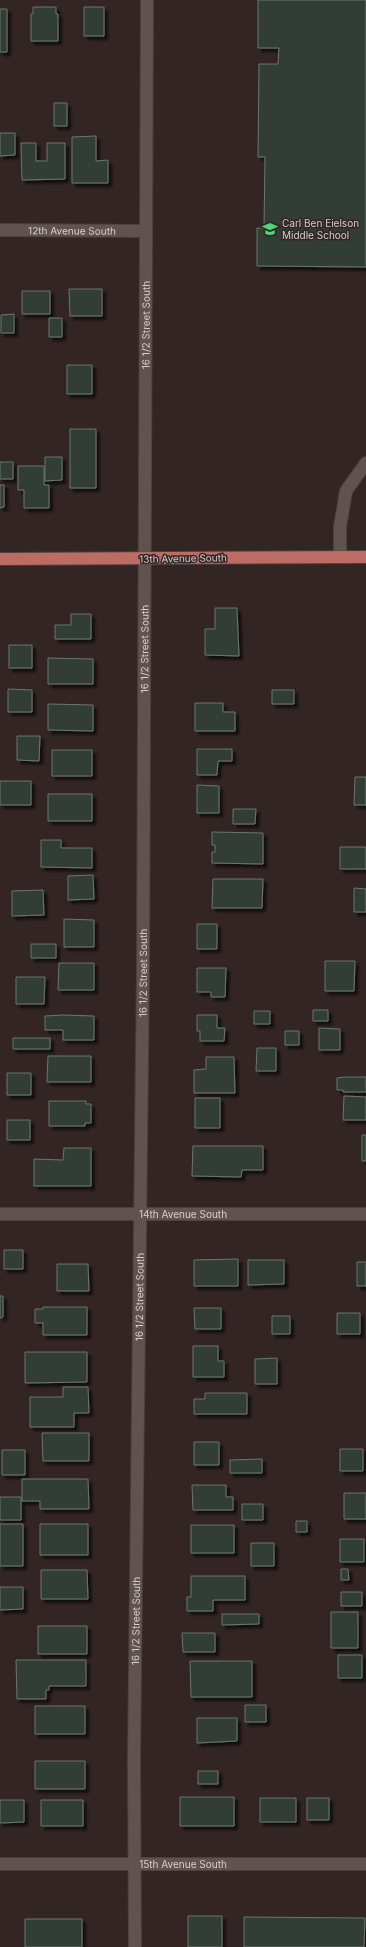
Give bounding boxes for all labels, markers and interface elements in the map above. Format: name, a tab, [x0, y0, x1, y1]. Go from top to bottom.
place label: Carl Ben Eielson Middle School	[282, 217, 359, 241]
school or university icon: Carl Ben Eielson Middle School	[261, 220, 279, 238]
street label: 12th Avenue South	[28, 224, 116, 237]
street label: 16 1/2 Street South	[139, 281, 152, 369]
street label: 13th Avenue South	[139, 551, 227, 565]
street label: 16 1/2 Street South	[138, 605, 151, 693]
street label: 16 1/2 Street South	[136, 929, 149, 1017]
street label: 14th Avenue South	[139, 1208, 227, 1220]
street label: 16 1/2 Street South	[133, 1253, 146, 1341]
street label: 16 1/2 Street South	[129, 1577, 142, 1665]
street label: 15th Avenue South	[139, 1858, 227, 1870]

